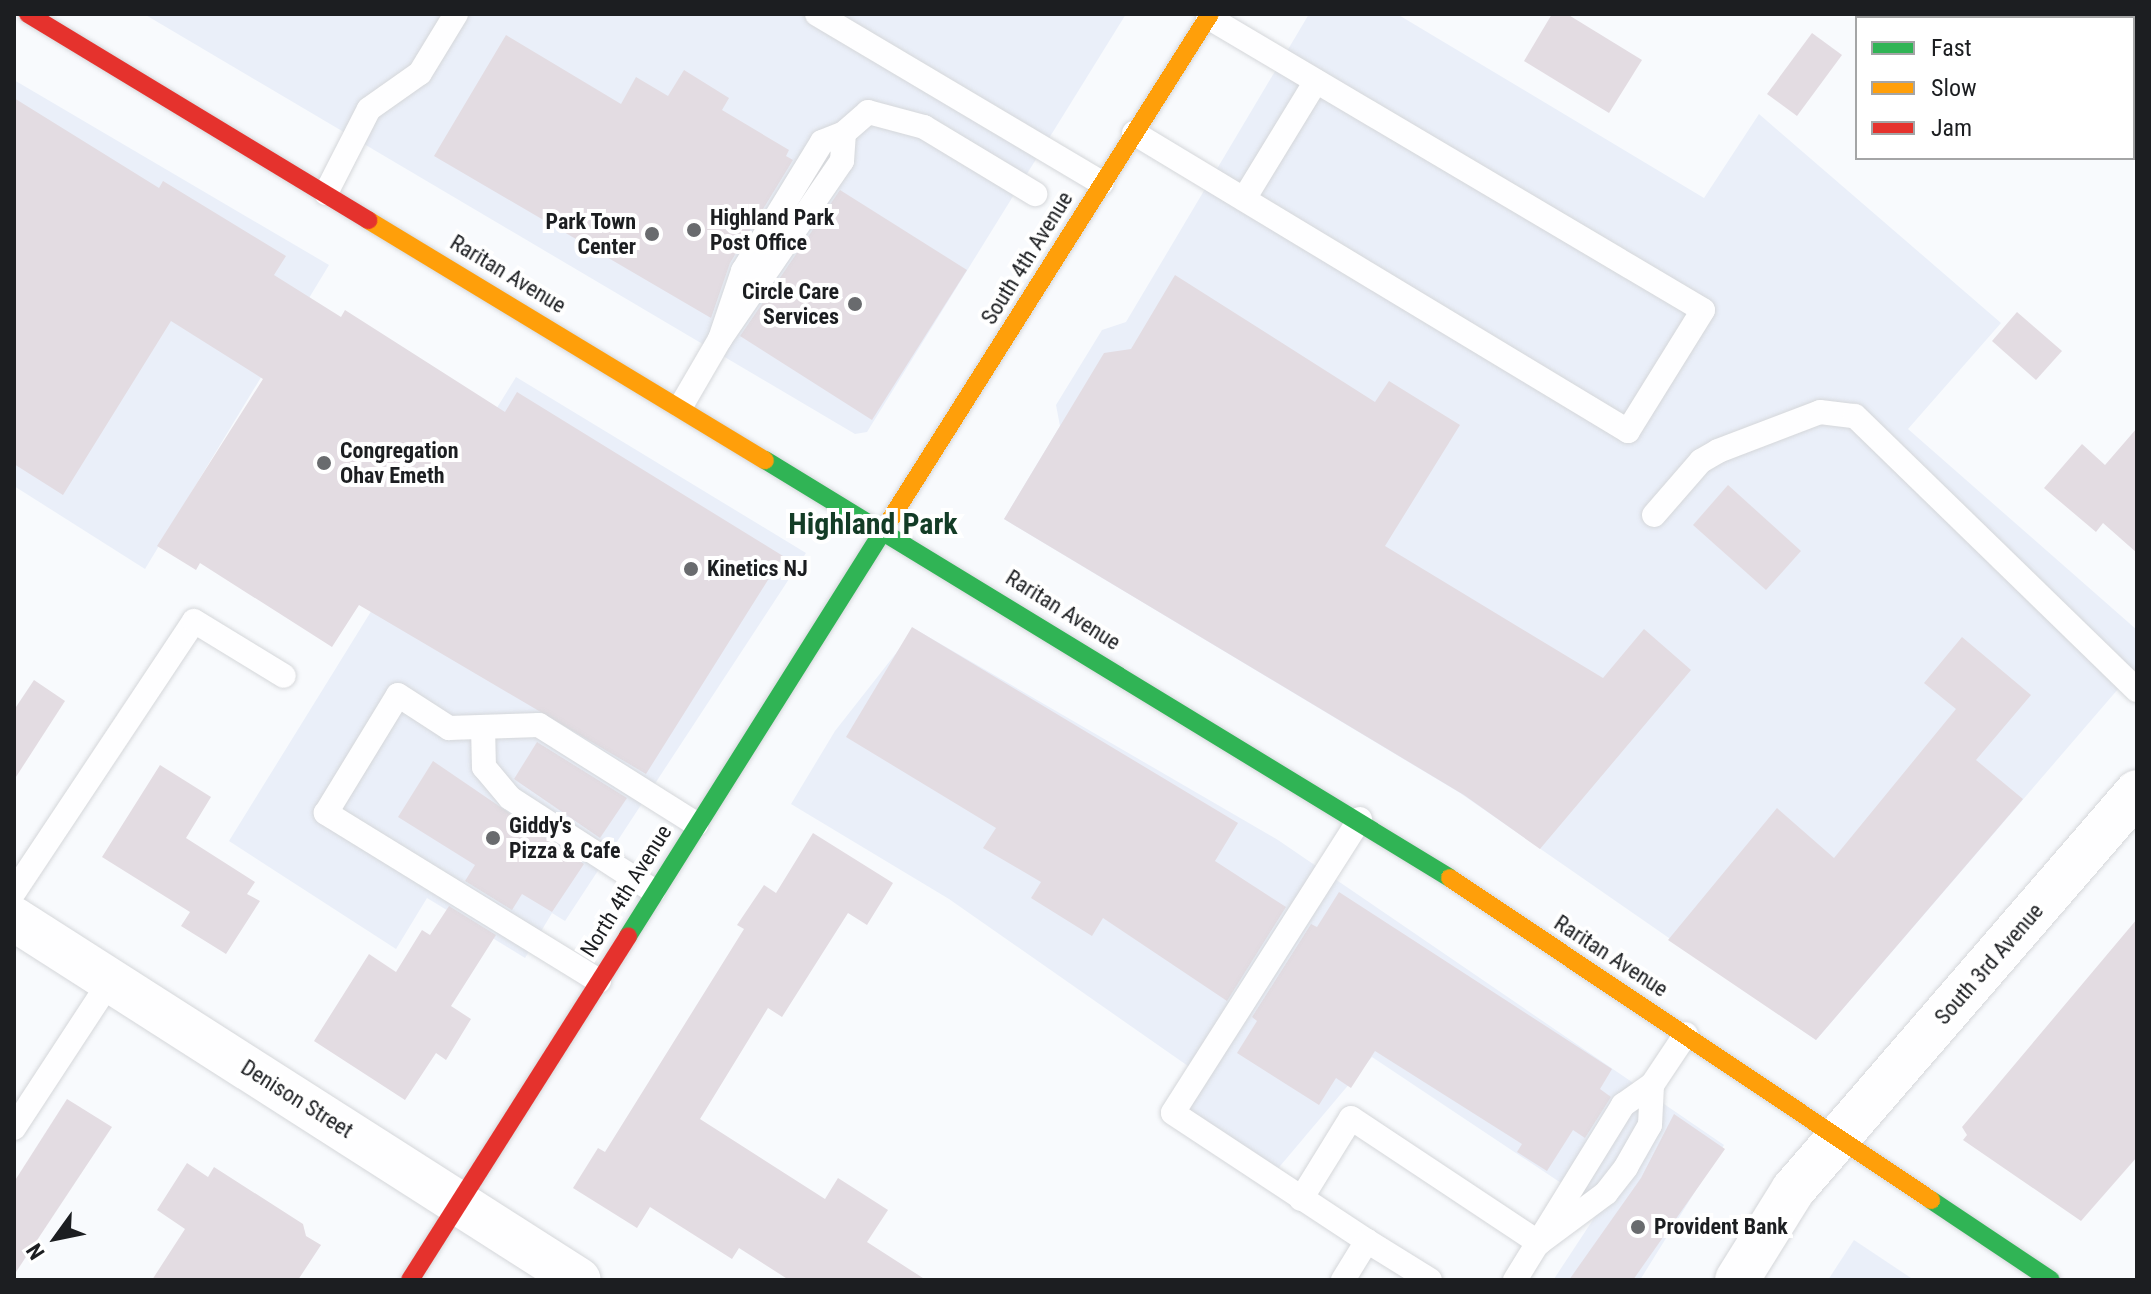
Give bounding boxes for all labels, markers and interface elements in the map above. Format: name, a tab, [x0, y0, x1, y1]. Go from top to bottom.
legend	[1855, 16, 2135, 160]
text: Fast	[1931, 34, 1972, 62]
text: Slow	[1931, 74, 1977, 102]
text: Jam	[1931, 114, 1972, 142]
street label: South 4th Avenue	[976, 187, 1078, 329]
place label: Highland Park Post Office	[710, 204, 834, 256]
place label: Park Town Center	[545, 208, 636, 260]
marker: Highland Park Post Office	[685, 221, 703, 239]
marker: Park Town Center	[643, 225, 661, 243]
street label: Raritan Avenue	[445, 229, 571, 319]
place label: Circle Care Services	[742, 278, 839, 330]
marker: Circle Care Services	[846, 295, 864, 313]
place label: Congregation Ohav Emeth	[340, 437, 458, 488]
marker: Congregation Ohav Emeth	[315, 454, 333, 472]
district label: Highland Park	[788, 506, 958, 542]
place label: Kinetics NJ	[707, 556, 808, 582]
marker: Kinetics NJ	[682, 560, 700, 578]
street label: Raritan Avenue	[1001, 564, 1125, 656]
place label: Giddy's Pizza & Cafe	[509, 812, 621, 864]
street label: North 4th Avenue	[575, 820, 677, 962]
marker: Giddy's Pizza & Cafe	[484, 829, 502, 847]
street label: South 3rd Avenue	[1929, 898, 2049, 1030]
street label: Raritan Avenue	[1549, 910, 1673, 1002]
street label: Denison Street	[236, 1054, 358, 1144]
north arrow	[16, 1198, 96, 1278]
place label: Provident Bank	[1654, 1214, 1788, 1240]
marker: Provident Bank	[1629, 1218, 1647, 1236]
text: N	[21, 1239, 50, 1264]

